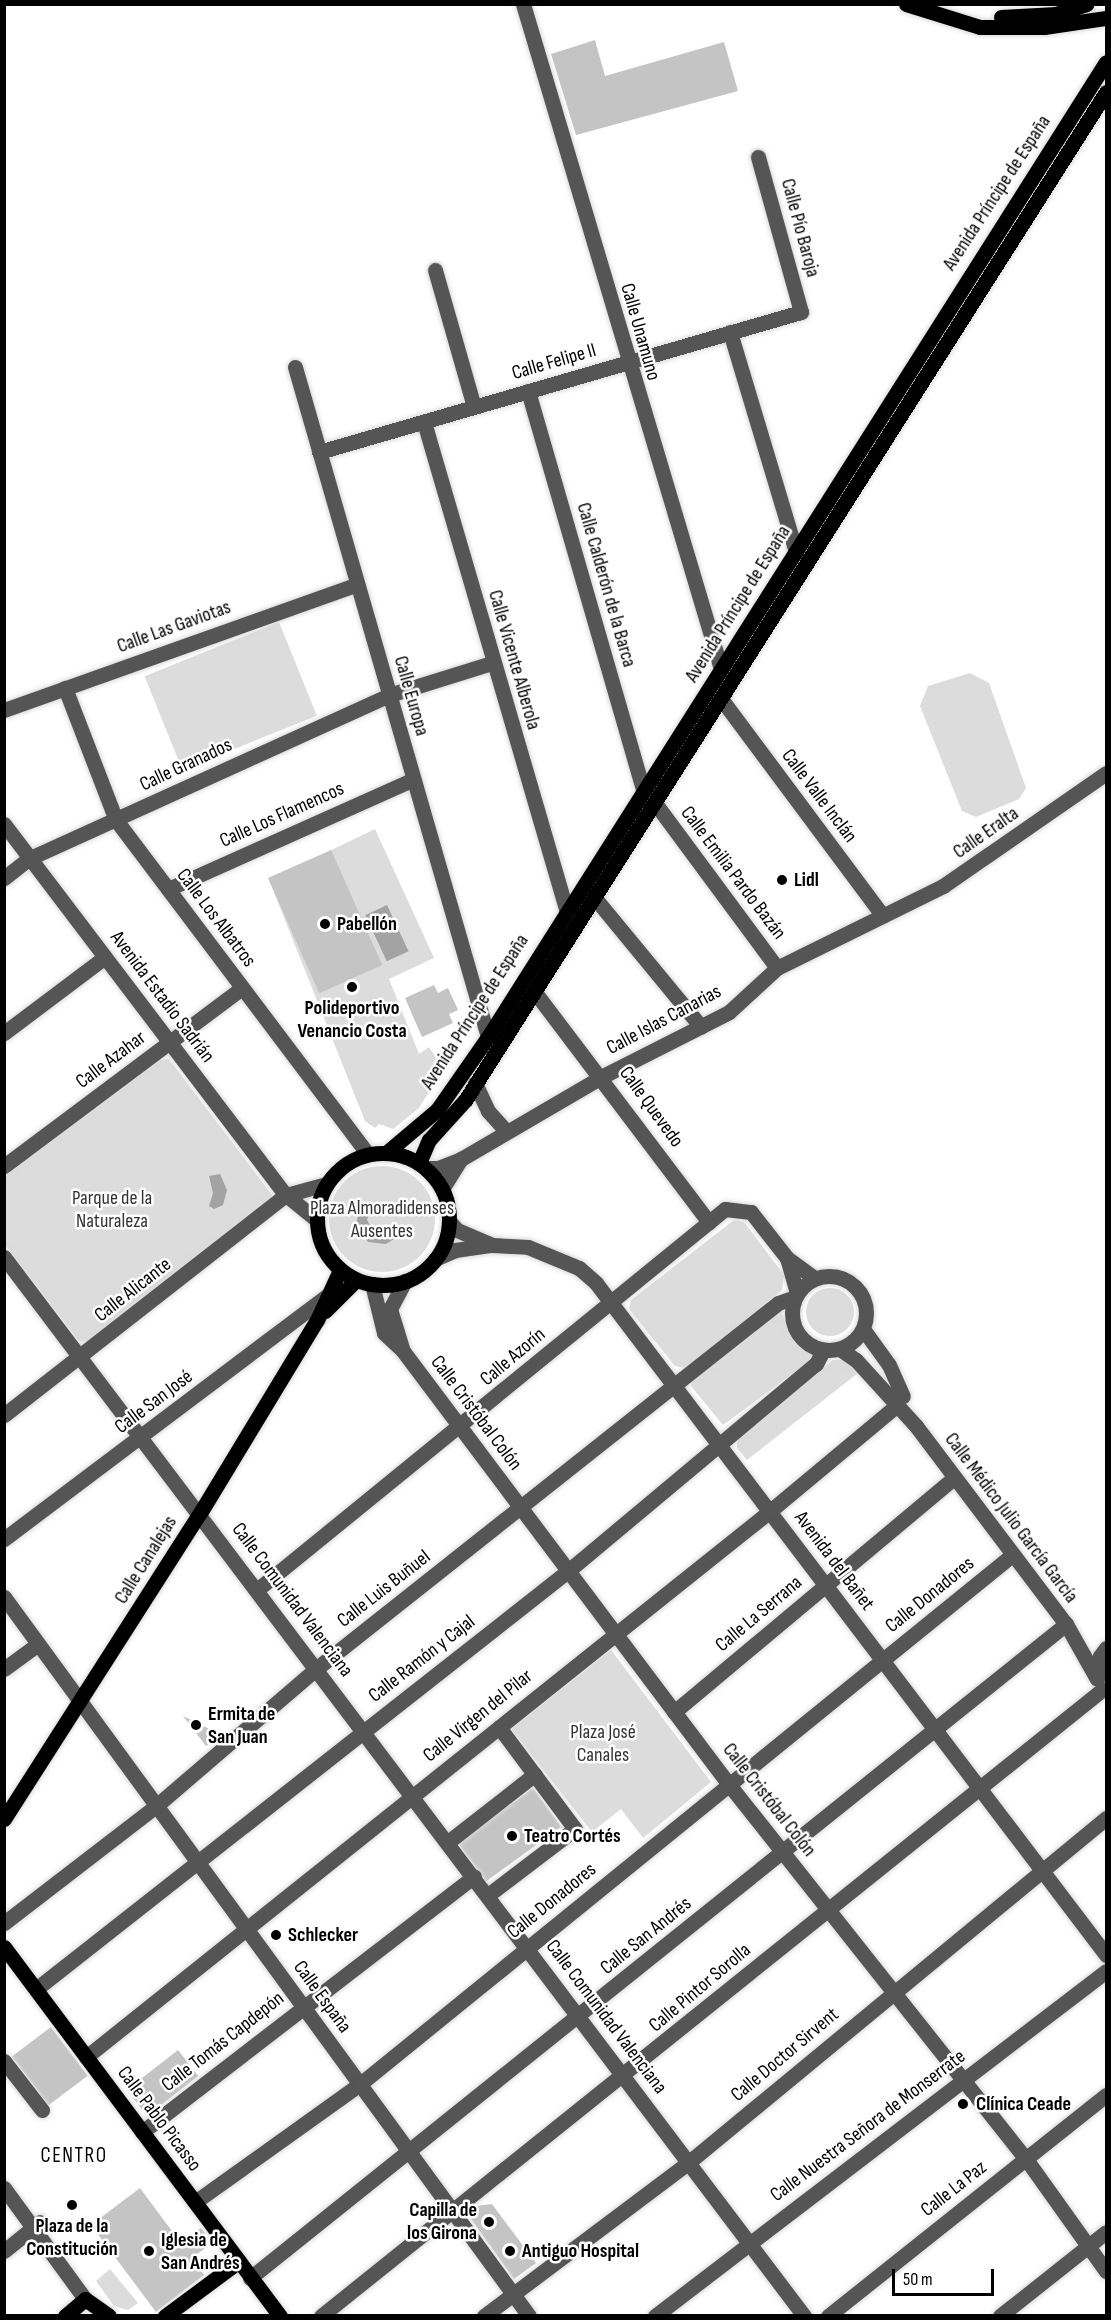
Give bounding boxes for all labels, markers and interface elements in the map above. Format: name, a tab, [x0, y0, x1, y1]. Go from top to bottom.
street label: Avenida Príncipe de España	[938, 111, 1056, 275]
street label: Calle Pío Baroja	[775, 176, 825, 280]
street label: Calle Unamuno	[615, 281, 665, 383]
street label: Calle Felipe II	[509, 339, 599, 385]
street label: Calle Calderón de la Barca	[571, 500, 641, 670]
street label: Avenida Príncipe de España	[680, 521, 796, 687]
street label: Calle Vicente Alberola	[483, 587, 545, 733]
street label: Calle Las Gaviotas	[114, 595, 234, 659]
street label: Calle Europa	[388, 653, 434, 739]
street label: Calle Granados	[136, 733, 236, 797]
street label: Calle Valle Inclán	[776, 744, 862, 848]
street label: Calle Los Flamencos	[216, 777, 348, 853]
street label: Calle Emilia Pardo Bazán	[675, 802, 791, 944]
street label: Calle Eralta	[949, 802, 1023, 864]
street label: Calle Los Albatros	[171, 864, 261, 972]
place label: Lidl	[794, 868, 819, 892]
marker: Lidl	[775, 873, 789, 887]
place label: Pabellón	[337, 912, 397, 936]
marker: Pabellón	[318, 917, 332, 931]
street label: Avenida Estadio Sadrián	[105, 927, 219, 1067]
street label: Avenida Príncipe de España	[416, 930, 534, 1094]
marker: Polideportivo Venancio Costa	[345, 980, 359, 994]
street label: Calle Islas Canarias	[603, 980, 725, 1060]
place label: Polideportivo Venancio Costa	[297, 996, 407, 1043]
street label: Calle Azahar	[71, 1026, 151, 1094]
street label: Calle Quevedo	[614, 1062, 688, 1152]
park label: Parque de la Naturaleza	[72, 1186, 152, 1233]
park label: Plaza Almoradidenses Ausentes	[310, 1196, 454, 1243]
street label: Calle Alicante	[90, 1253, 176, 1327]
street label: Calle Azorín	[476, 1323, 550, 1391]
street label: Calle Cristóbal Colón	[425, 1351, 527, 1475]
street label: Calle San José	[110, 1365, 198, 1439]
street label: Calle Médico Julio García García	[939, 1428, 1083, 1608]
street label: Avenida del Bañet	[789, 1507, 879, 1615]
street label: Calle Canalejas	[110, 1512, 182, 1608]
street label: Calle Comunidad Valenciana	[226, 1518, 358, 1682]
street label: Calle Luis Buñuel	[333, 1545, 435, 1633]
street label: Calle Donadores	[881, 1552, 979, 1638]
street label: Calle La Serrana	[711, 1571, 807, 1657]
street label: Calle Ramón y Cajal	[364, 1610, 480, 1708]
street label: Calle Virgen del Pilar	[418, 1665, 538, 1767]
place label: Ermita de San Juan	[208, 1702, 275, 1749]
marker: Ermita de San Juan	[189, 1718, 203, 1732]
park label: Plaza José Canales	[570, 1720, 636, 1767]
street label: Calle Cristóbal Colón	[717, 1738, 821, 1862]
place label: Teatro Cortés	[524, 1824, 621, 1848]
marker: Teatro Cortés	[505, 1829, 519, 1843]
street label: Calle Donadores	[503, 1858, 601, 1944]
street label: Calle San Andrés	[596, 1892, 696, 1980]
place label: Schlecker	[288, 1923, 358, 1947]
marker: Schlecker	[269, 1928, 283, 1942]
street label: Calle Comunidad Valenciana	[540, 1935, 672, 2099]
street label: Calle Pintor Sorolla	[644, 1938, 756, 2038]
street label: Calle España	[288, 1956, 356, 2038]
street label: Calle Tomás Capdepón	[157, 1987, 289, 2097]
street label: Calle Doctor Sirvent	[726, 2003, 844, 2107]
street label: Calle Nuestra Señora de Monserrate	[766, 2045, 970, 2207]
street label: Calle Pablo Picasso	[112, 2062, 206, 2176]
place label: Clínica Ceade	[976, 2092, 1071, 2116]
marker: Clínica Ceade	[954, 2095, 972, 2113]
district label: CENTRO	[41, 2143, 107, 2169]
street label: Calle La Paz	[916, 2156, 992, 2222]
marker: Plaza de la Constitución	[65, 2198, 79, 2212]
place label: Capilla de los Girona	[407, 2198, 477, 2245]
place label: Plaza de la Constitución	[26, 2214, 118, 2261]
marker: Capilla de los Girona	[482, 2215, 496, 2229]
place label: Iglesia de San Andrés	[161, 2228, 240, 2275]
place label: Antiguo Hospital	[522, 2239, 639, 2263]
marker: Iglesia de San Andrés	[142, 2244, 156, 2258]
marker: Antiguo Hospital	[503, 2244, 517, 2258]
scale bar	[895, 2257, 997, 2295]
text: 50 m	[903, 2269, 933, 2290]

